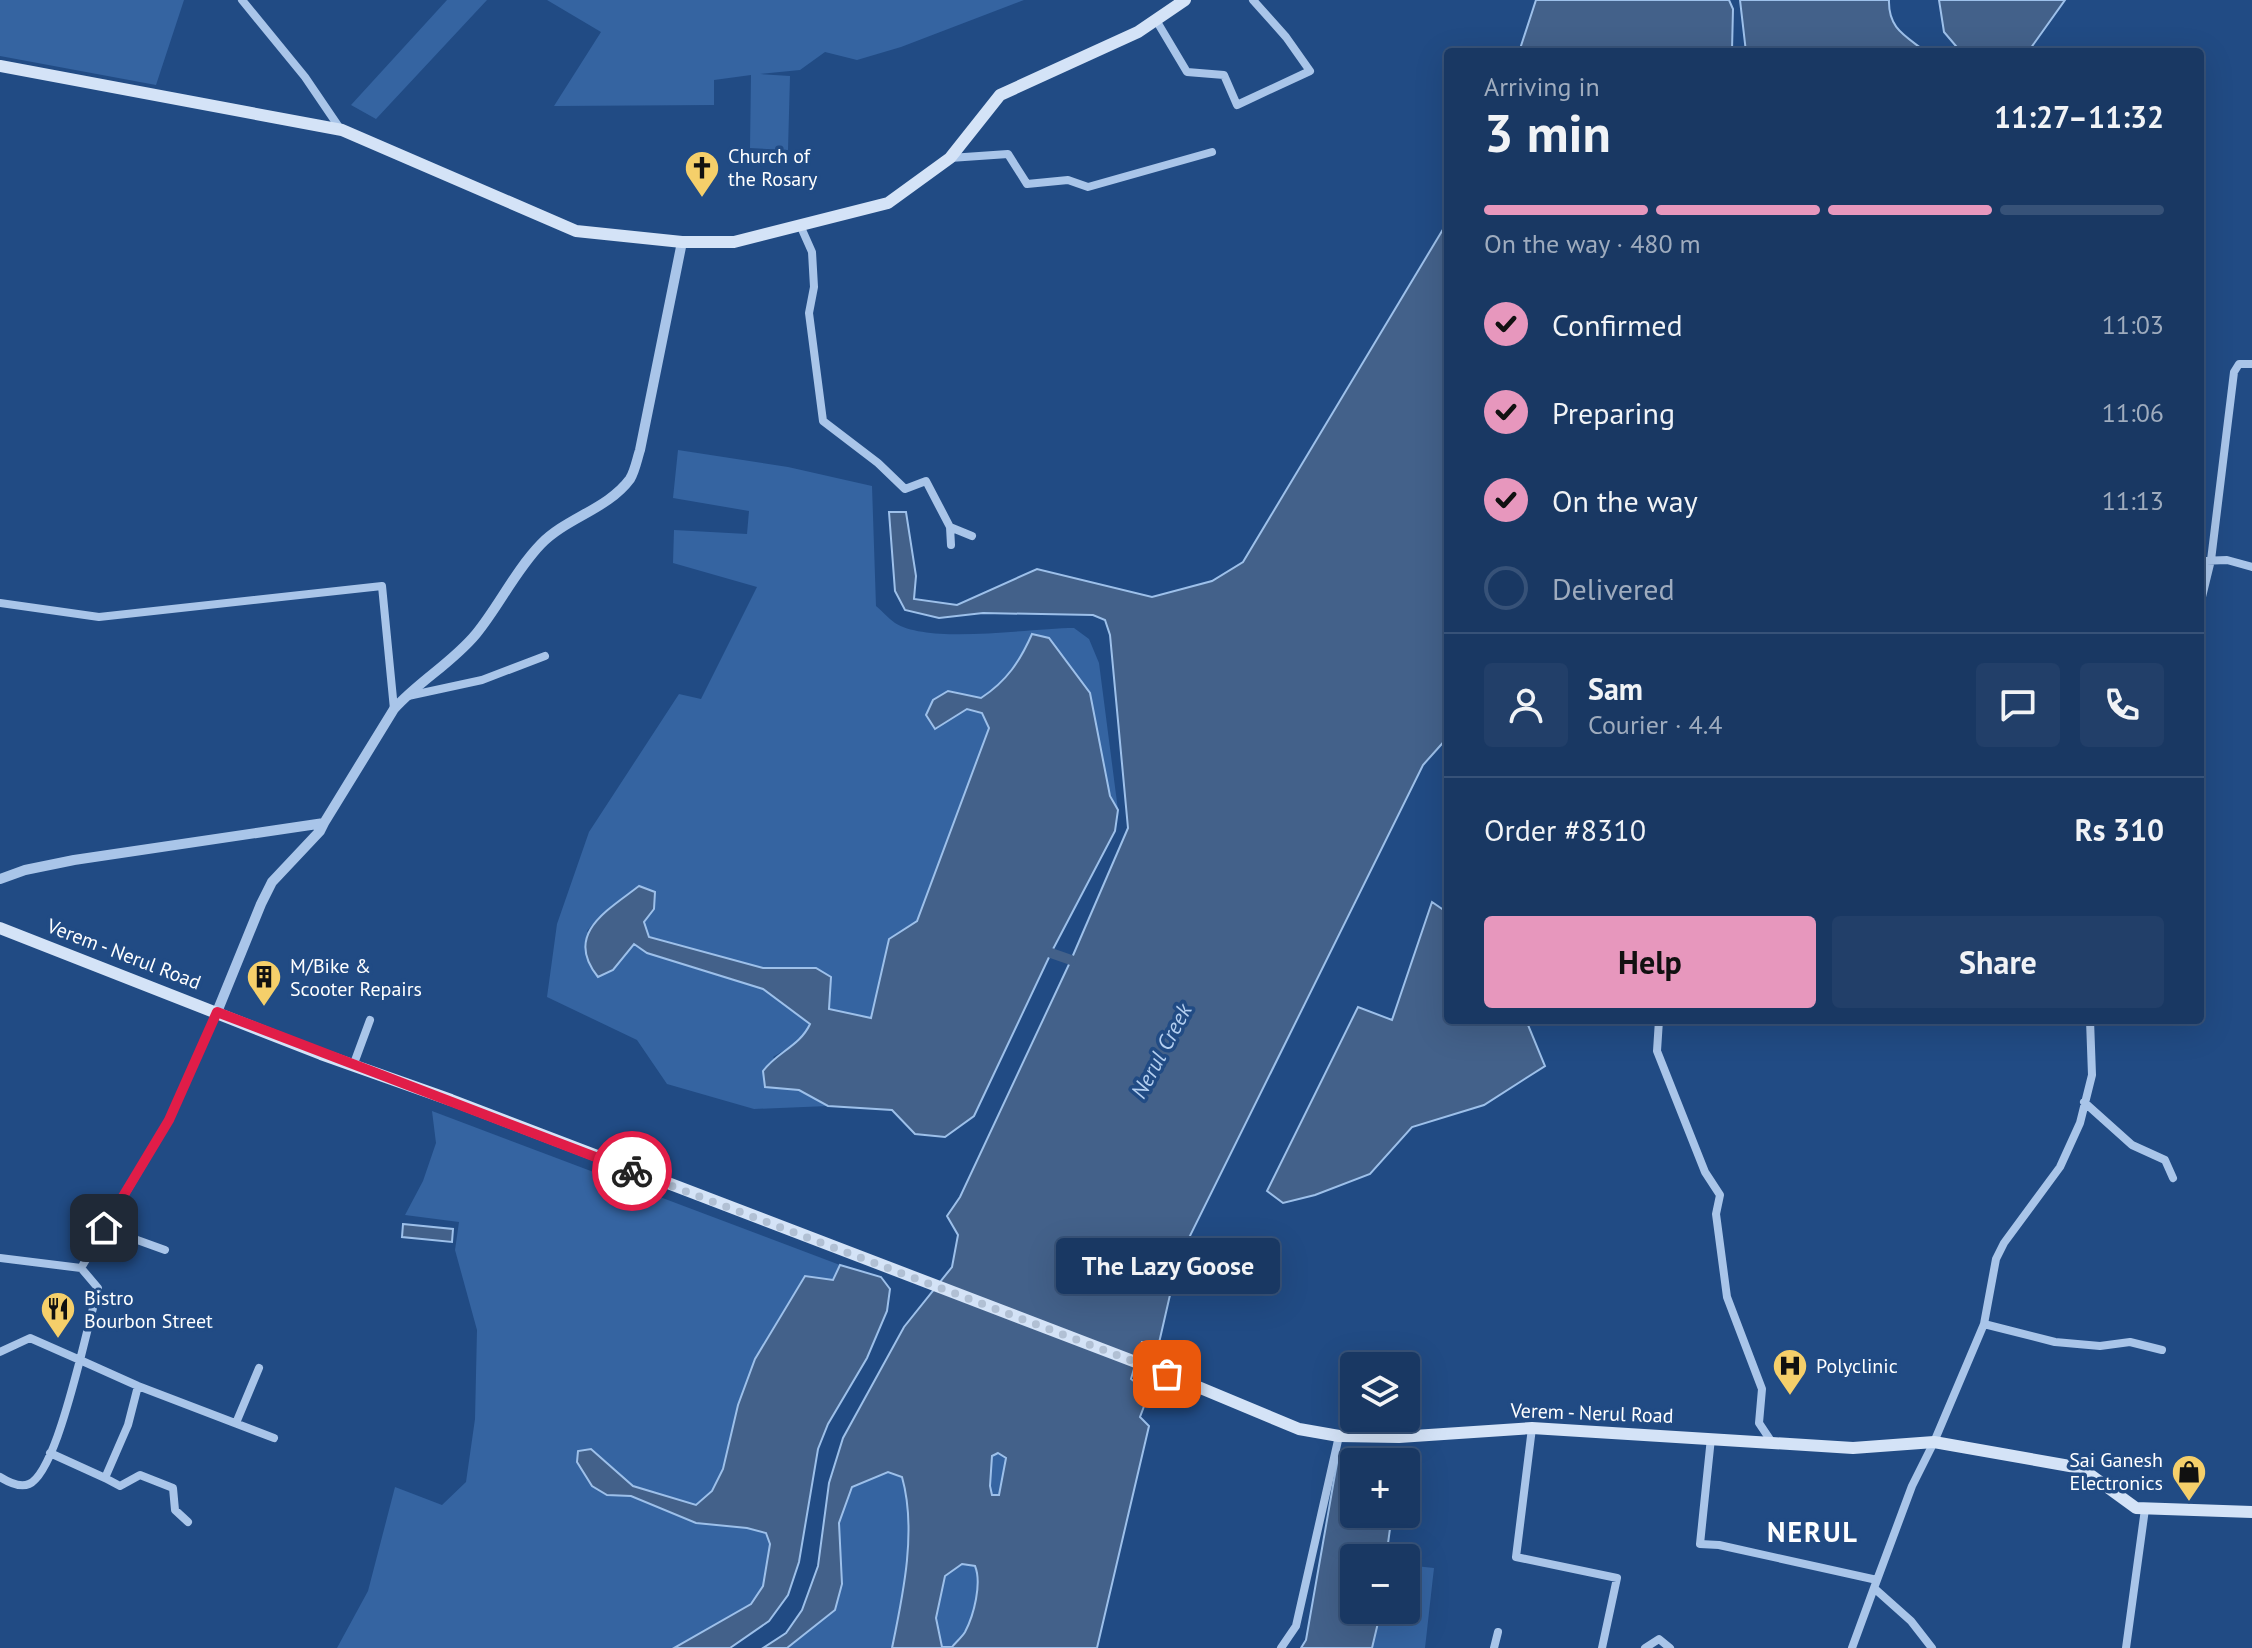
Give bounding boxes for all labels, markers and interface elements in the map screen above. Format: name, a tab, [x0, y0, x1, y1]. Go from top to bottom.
text: Arriving in	[1484, 70, 1600, 103]
text: 11:27–11:32	[1994, 97, 2164, 136]
text: 3 min	[1484, 99, 1611, 166]
place label: Church of the Rosary	[728, 143, 818, 192]
church icon: Church of the Rosary	[683, 149, 721, 199]
text: On the way · 480 m	[1484, 227, 1701, 260]
icon: check	[1484, 302, 1528, 346]
text: Confirmed	[1552, 305, 1683, 344]
text: 11:03	[2102, 308, 2164, 341]
icon: check	[1484, 390, 1528, 434]
text: Preparing	[1552, 393, 1675, 432]
text: 11:06	[2102, 396, 2164, 429]
icon: check	[1484, 478, 1528, 522]
text: On the way	[1552, 481, 1698, 520]
text: 11:13	[2102, 484, 2164, 517]
text: Delivered	[1552, 569, 1675, 608]
button: person	[1484, 663, 1568, 747]
button: chat	[1976, 663, 2060, 747]
button: phone	[2080, 663, 2164, 747]
text: Sam	[1588, 669, 1643, 708]
text: Courier · 4.4	[1588, 708, 1722, 741]
text: Order #8310	[1484, 810, 1646, 849]
text: Rs 310	[2075, 810, 2164, 849]
street label: Verem - Nerul Road	[42, 912, 205, 995]
button: Help	[1484, 916, 1816, 1008]
button: Share	[1832, 916, 2164, 1008]
place label: M/Bike & Scooter Repairs	[290, 953, 422, 1002]
building icon: M/Bike & Scooter Repairs	[245, 958, 283, 1008]
water label: Nerul Creek	[1124, 998, 1198, 1103]
courier	[592, 1131, 672, 1211]
icon: bike	[610, 1149, 654, 1193]
pin	[70, 1194, 138, 1262]
icon: home	[82, 1206, 126, 1250]
callout: The Lazy Goose	[1055, 1238, 1279, 1294]
text: The Lazy Goose	[1082, 1249, 1254, 1282]
place label: Bistro Bourbon Street	[84, 1285, 213, 1334]
restaurant icon: Bistro Bourbon Street	[39, 1290, 77, 1340]
pin	[1133, 1340, 1201, 1408]
hospital icon: Polyclinic	[1771, 1347, 1809, 1397]
icon: bag	[1145, 1352, 1189, 1396]
map controls	[1340, 1352, 1420, 1624]
button: layers	[1340, 1352, 1420, 1432]
place label: Polyclinic	[1816, 1353, 1898, 1379]
street label: Verem - Nerul Road	[1509, 1397, 1674, 1429]
place label: Sai Ganesh Electronics	[2069, 1447, 2163, 1496]
button: +	[1340, 1448, 1420, 1528]
shop icon: Sai Ganesh Electronics	[2170, 1453, 2208, 1503]
district label: NERUL	[1767, 1513, 1859, 1550]
button: −	[1340, 1544, 1420, 1624]

